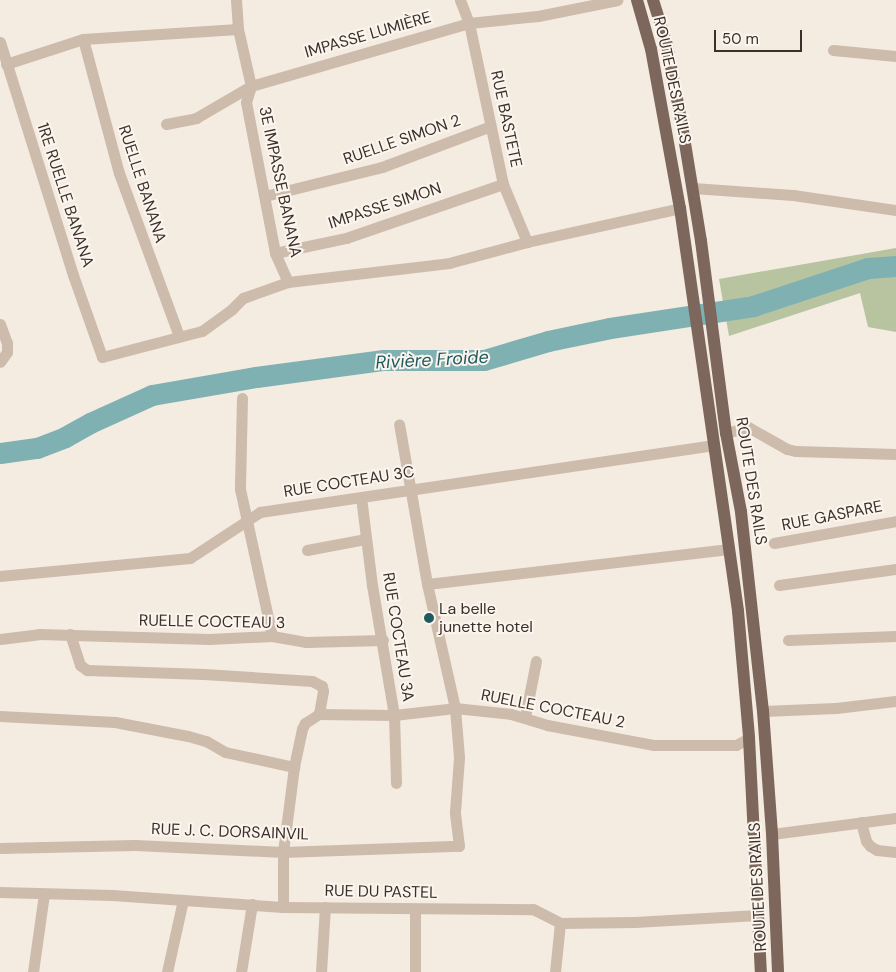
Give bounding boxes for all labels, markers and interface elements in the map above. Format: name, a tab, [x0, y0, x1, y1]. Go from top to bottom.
street label: IMPASSE LUMIÈRE	[303, 8, 433, 62]
street label: ROUTE DES RAILS	[649, 15, 695, 145]
scale bar	[716, 20, 804, 52]
text: 50 m	[722, 29, 759, 49]
street label: RUE BASTETE	[486, 69, 526, 169]
street label: 3E IMPASSE BANANA	[255, 105, 305, 259]
street label: RUELLE SIMON 2	[341, 111, 463, 169]
street label: 1RE RUELLE BANANA	[33, 121, 97, 269]
street label: RUELLE BANANA	[114, 123, 170, 245]
street label: IMPASSE SIMON	[326, 179, 444, 233]
water label: Rivière Froide	[375, 346, 489, 374]
street label: ROUTE DES RAILS	[731, 416, 771, 546]
street label: RUE COCTEAU 3C	[282, 462, 416, 502]
street label: RUE GASPARE	[780, 497, 884, 535]
street label: RUE COCTEAU 3A	[378, 571, 418, 703]
place label: La belle junette hotel	[439, 599, 533, 637]
street label: RUELLE COCTEAU 3	[139, 611, 285, 633]
marker: La belle junette hotel	[423, 612, 435, 624]
street label: RUELLE COCTEAU 2	[479, 686, 627, 732]
street label: RUE J. C. DORSAINVIL	[151, 820, 309, 844]
street label: ROUTE DES RAILS	[745, 822, 771, 952]
street label: RUE DU PASTEL	[324, 881, 438, 903]

